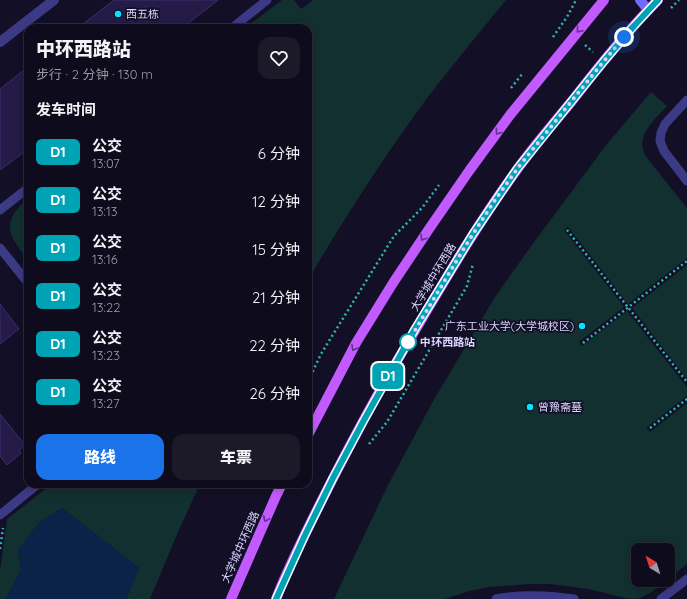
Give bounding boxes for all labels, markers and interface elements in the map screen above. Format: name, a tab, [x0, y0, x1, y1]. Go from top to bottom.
place label: 西五栋	[126, 7, 159, 21]
marker: 西五栋	[113, 9, 123, 19]
one-way arrow	[576, 25, 583, 32]
your location	[614, 27, 634, 47]
text: 中环西路站	[36, 37, 131, 61]
button: heart	[258, 37, 300, 79]
text: 步行 · 2 分钟 · 130 m	[36, 66, 153, 82]
text: 发车时间	[36, 100, 96, 119]
one-way arrow	[496, 127, 503, 134]
text: 公交	[92, 136, 122, 155]
text: D1	[50, 143, 66, 161]
text: 6 分钟	[258, 144, 300, 163]
text: 13:07	[92, 155, 120, 171]
text: 公交	[92, 184, 122, 203]
text: D1	[50, 191, 66, 209]
text: 12 分钟	[252, 192, 300, 211]
text: 13:13	[92, 203, 118, 219]
text: 公交	[92, 232, 122, 251]
one-way arrow	[420, 234, 428, 241]
text: D1	[50, 239, 66, 257]
text: 15 分钟	[252, 240, 300, 259]
street label: 大学城中环西路	[407, 240, 459, 314]
text: 13:16	[92, 251, 118, 267]
text: 公交	[92, 280, 122, 299]
text: D1	[50, 287, 66, 305]
text: 21 分钟	[252, 288, 300, 307]
text: 13:22	[92, 299, 120, 315]
place label: 广东工业大学(大学城校区)	[445, 319, 574, 333]
marker: 广东工业大学(大学城校区)	[577, 321, 587, 331]
text: 公交	[92, 328, 122, 347]
marker: 中环西路站	[399, 333, 417, 351]
text: D1	[50, 335, 66, 353]
place label: 中环西路站	[420, 335, 475, 349]
text: 22 分钟	[249, 336, 300, 355]
one-way arrow	[351, 344, 359, 351]
text: 13:23	[92, 347, 120, 363]
line badge: D1	[370, 363, 406, 389]
text: D1	[380, 367, 396, 385]
text: 公交	[92, 376, 122, 395]
text: D1	[50, 383, 66, 401]
text: 26 分钟	[250, 384, 300, 403]
text: 13:27	[92, 395, 120, 411]
place label: 曾豫斋墓	[538, 400, 582, 414]
marker: 曾豫斋墓	[525, 402, 535, 412]
button: 路线	[36, 434, 164, 480]
button: 车票	[172, 434, 300, 480]
street label: 大学城中环西路	[218, 509, 262, 585]
one-way arrow	[263, 515, 271, 523]
north arrow	[631, 543, 675, 587]
map controls	[631, 543, 675, 587]

